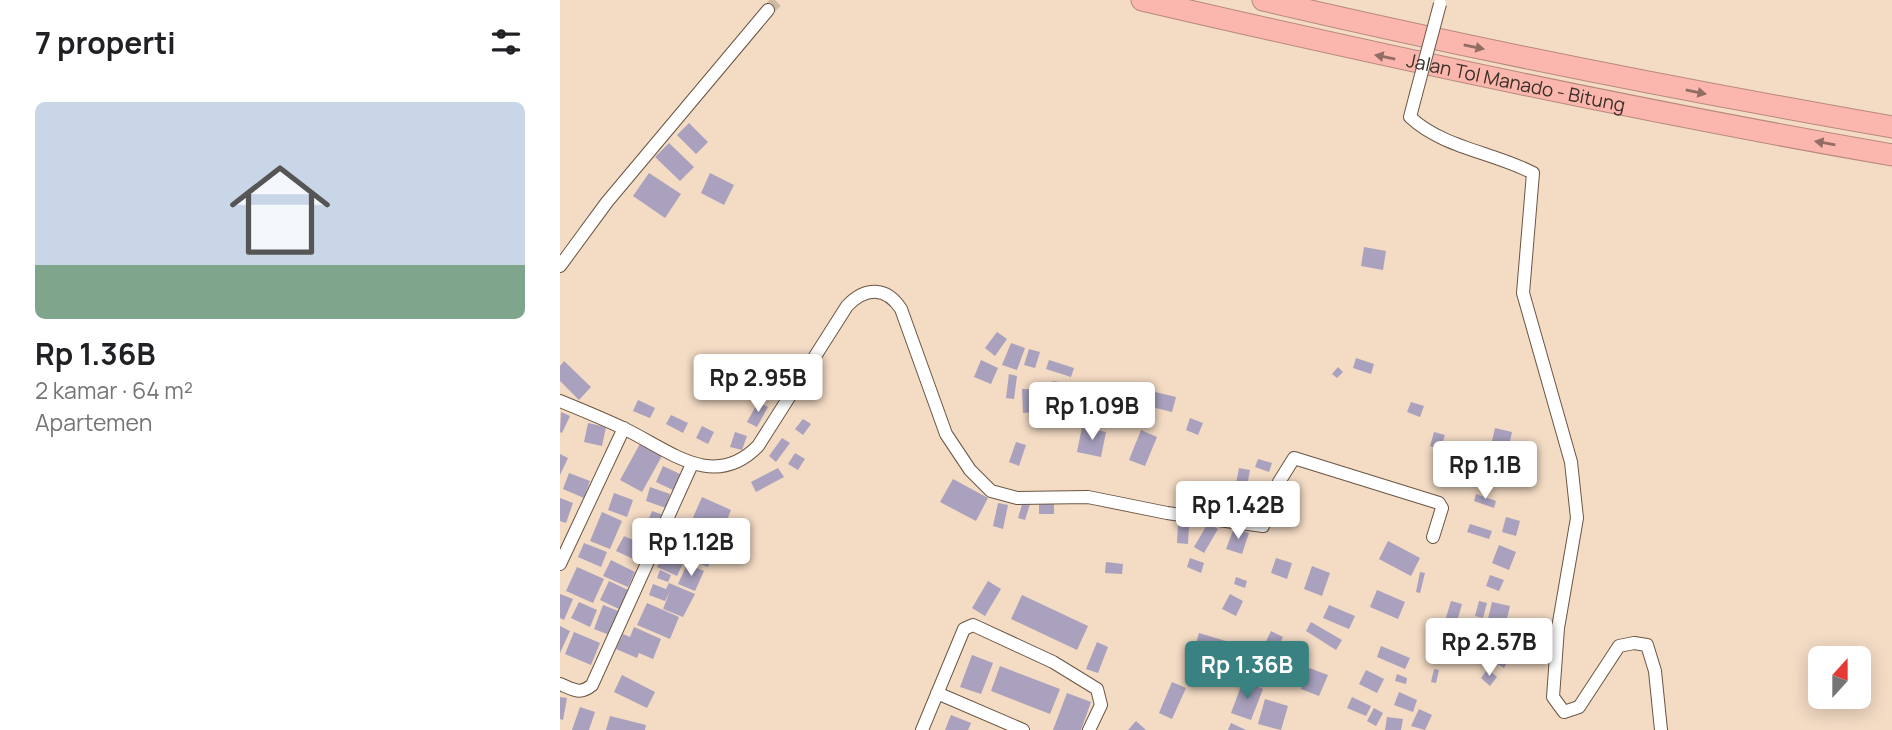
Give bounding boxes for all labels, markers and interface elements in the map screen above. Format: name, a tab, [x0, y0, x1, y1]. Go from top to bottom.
text: 7 properti	[35, 22, 176, 63]
icon: filters	[487, 23, 525, 61]
one-way arrow	[1463, 41, 1485, 52]
street label: Jalan Tol Manado - Bitung	[1404, 47, 1628, 118]
one-way arrow	[1374, 51, 1396, 62]
one-way arrow	[1685, 87, 1707, 98]
one-way arrow	[1814, 137, 1836, 148]
icon: home	[217, 147, 343, 273]
text: Rp 1.36B	[35, 333, 155, 374]
pin: Rp 2.95B	[686, 354, 830, 414]
text: Rp 2.95B	[710, 361, 806, 393]
text: 2 kamar · 64 m²	[35, 374, 193, 406]
pin: Rp 1.09B	[1020, 382, 1164, 442]
text: Rp 1.09B	[1045, 389, 1139, 421]
text: Apartemen	[35, 406, 152, 438]
pin: Rp 1.1B	[1420, 442, 1550, 501]
text: Rp 1.1B	[1449, 448, 1521, 480]
pin: Rp 1.42B	[1166, 482, 1310, 541]
text: Rp 1.42B	[1192, 488, 1284, 520]
pin: Rp 1.12B	[619, 518, 763, 578]
text: Rp 1.12B	[648, 525, 734, 557]
pin: Rp 2.57B	[1417, 618, 1561, 678]
text: Rp 2.57B	[1442, 625, 1536, 657]
pin: Rp 1.36B	[1175, 642, 1319, 701]
north arrow	[1808, 646, 1871, 709]
map controls	[1808, 646, 1871, 709]
text: Rp 1.36B	[1201, 648, 1293, 680]

